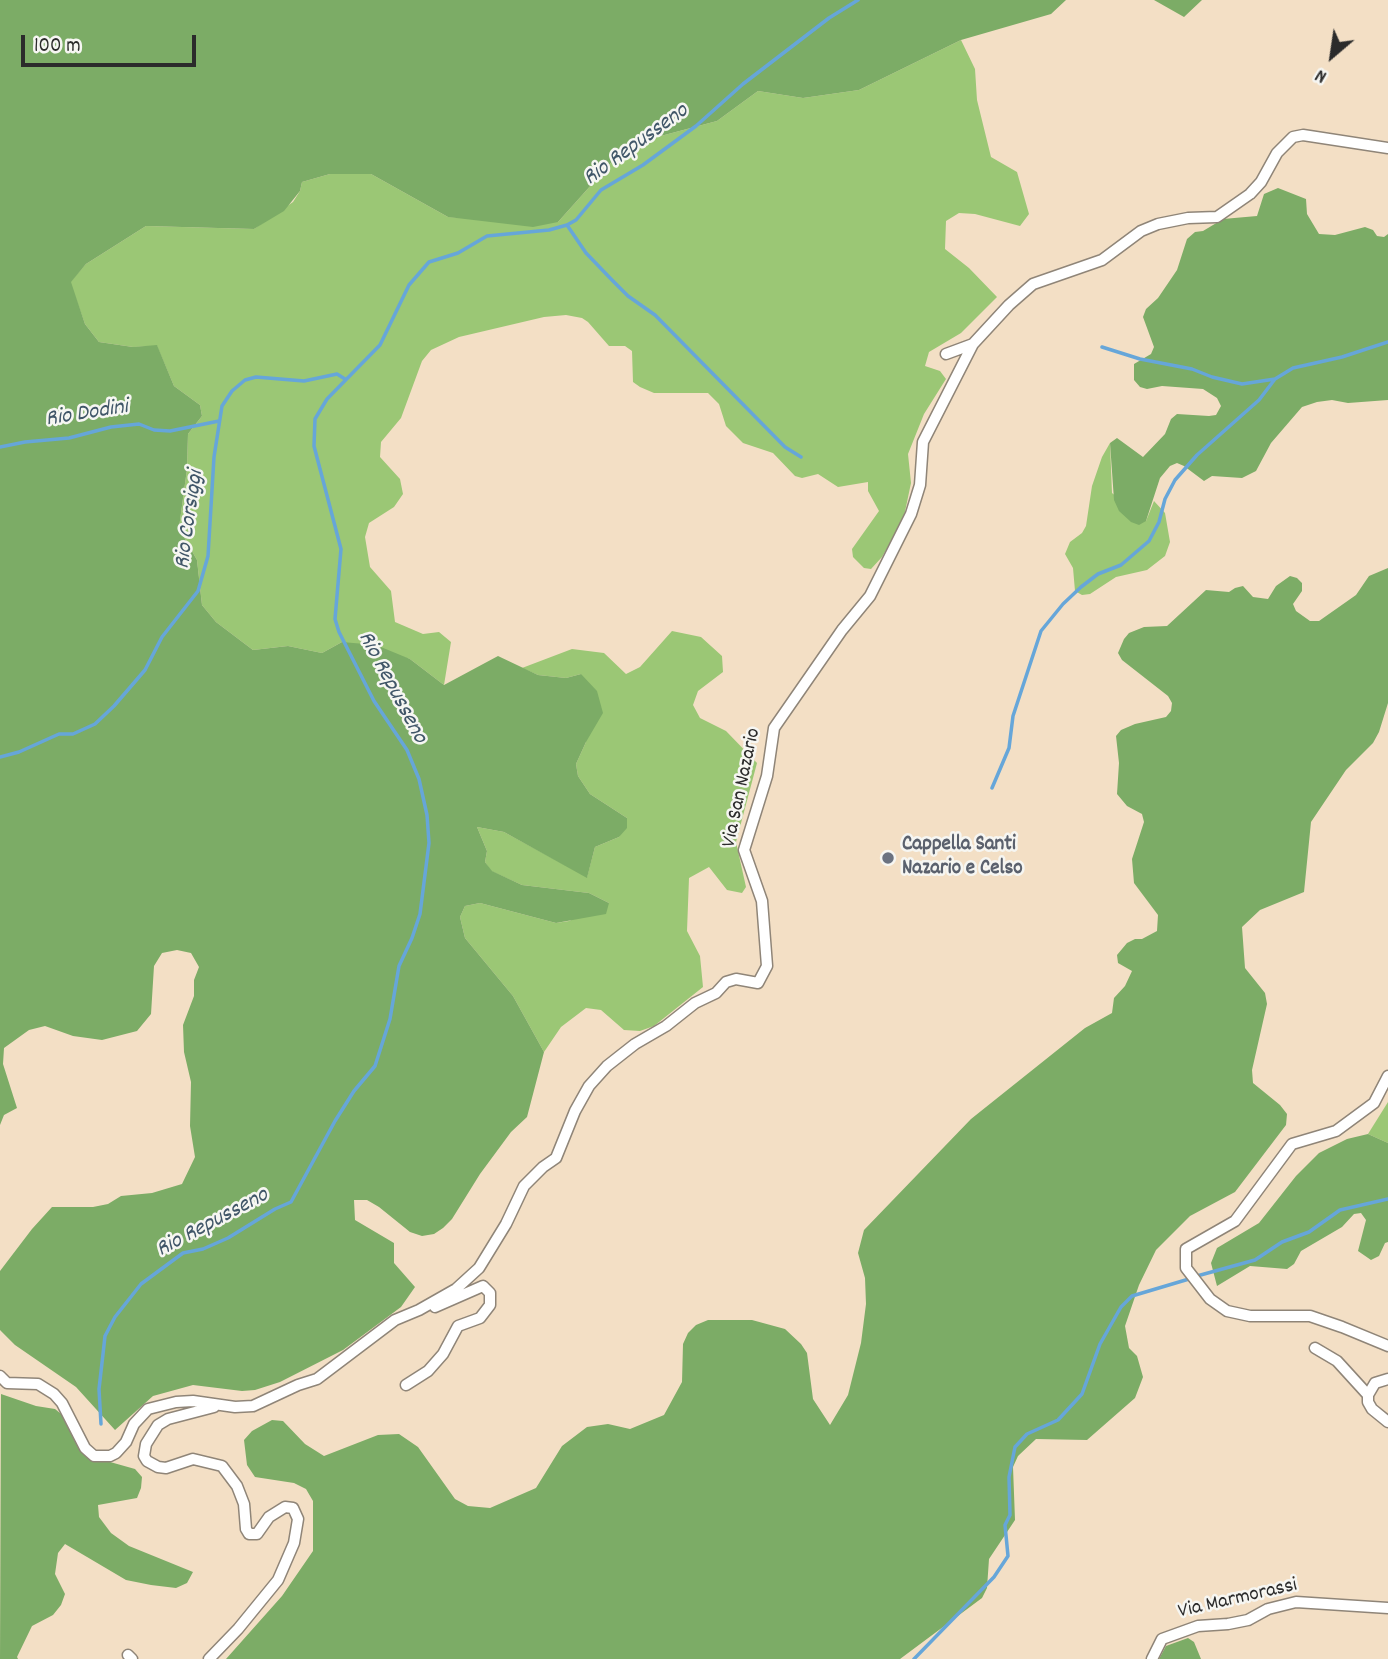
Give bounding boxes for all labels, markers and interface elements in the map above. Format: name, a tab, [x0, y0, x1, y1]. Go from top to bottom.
scale bar	[24, 21, 200, 65]
north arrow	[1297, 21, 1367, 91]
text: 100 m	[34, 32, 81, 62]
text: N	[1311, 61, 1332, 89]
water label: Rio Repusseno	[579, 99, 695, 193]
water label: Rio Dodini	[44, 395, 130, 435]
water label: Rio Corsiggi	[170, 469, 212, 571]
water label: Rio Repusseno	[350, 627, 432, 749]
street label: Via San Nazario	[718, 726, 768, 850]
place label: Cappella Santi Nazario e Celso	[902, 833, 1023, 883]
marker: Cappella Santi Nazario e Celso	[880, 850, 896, 866]
water label: Rio Repusseno	[152, 1183, 274, 1265]
street label: Via Marmorassi	[1176, 1574, 1300, 1626]

